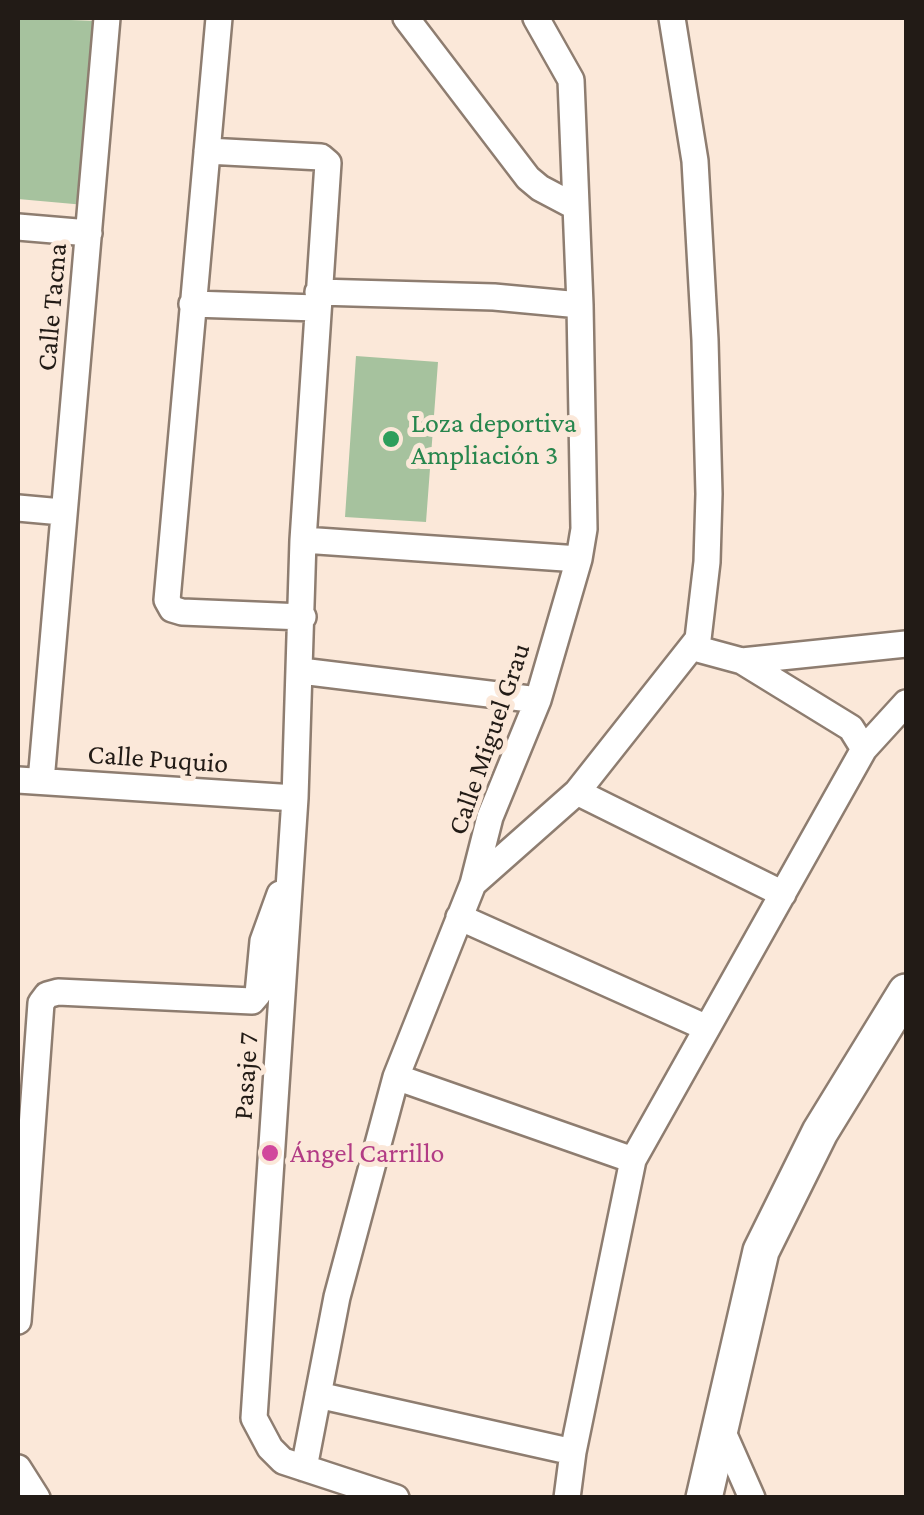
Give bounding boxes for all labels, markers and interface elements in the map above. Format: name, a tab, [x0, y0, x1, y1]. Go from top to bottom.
street label: Calle Tacna	[30, 242, 74, 372]
place label: Loza deportiva Ampliación 3	[411, 406, 577, 472]
marker: Loza deportiva Ampliación 3	[380, 428, 402, 450]
street label: Calle Miguel Grau	[440, 639, 538, 839]
street label: Calle Puquio	[87, 737, 229, 781]
street label: Pasaje 7	[226, 1031, 266, 1121]
place label: Ángel Carrillo	[290, 1136, 444, 1170]
marker: Ángel Carrillo	[259, 1142, 281, 1164]

